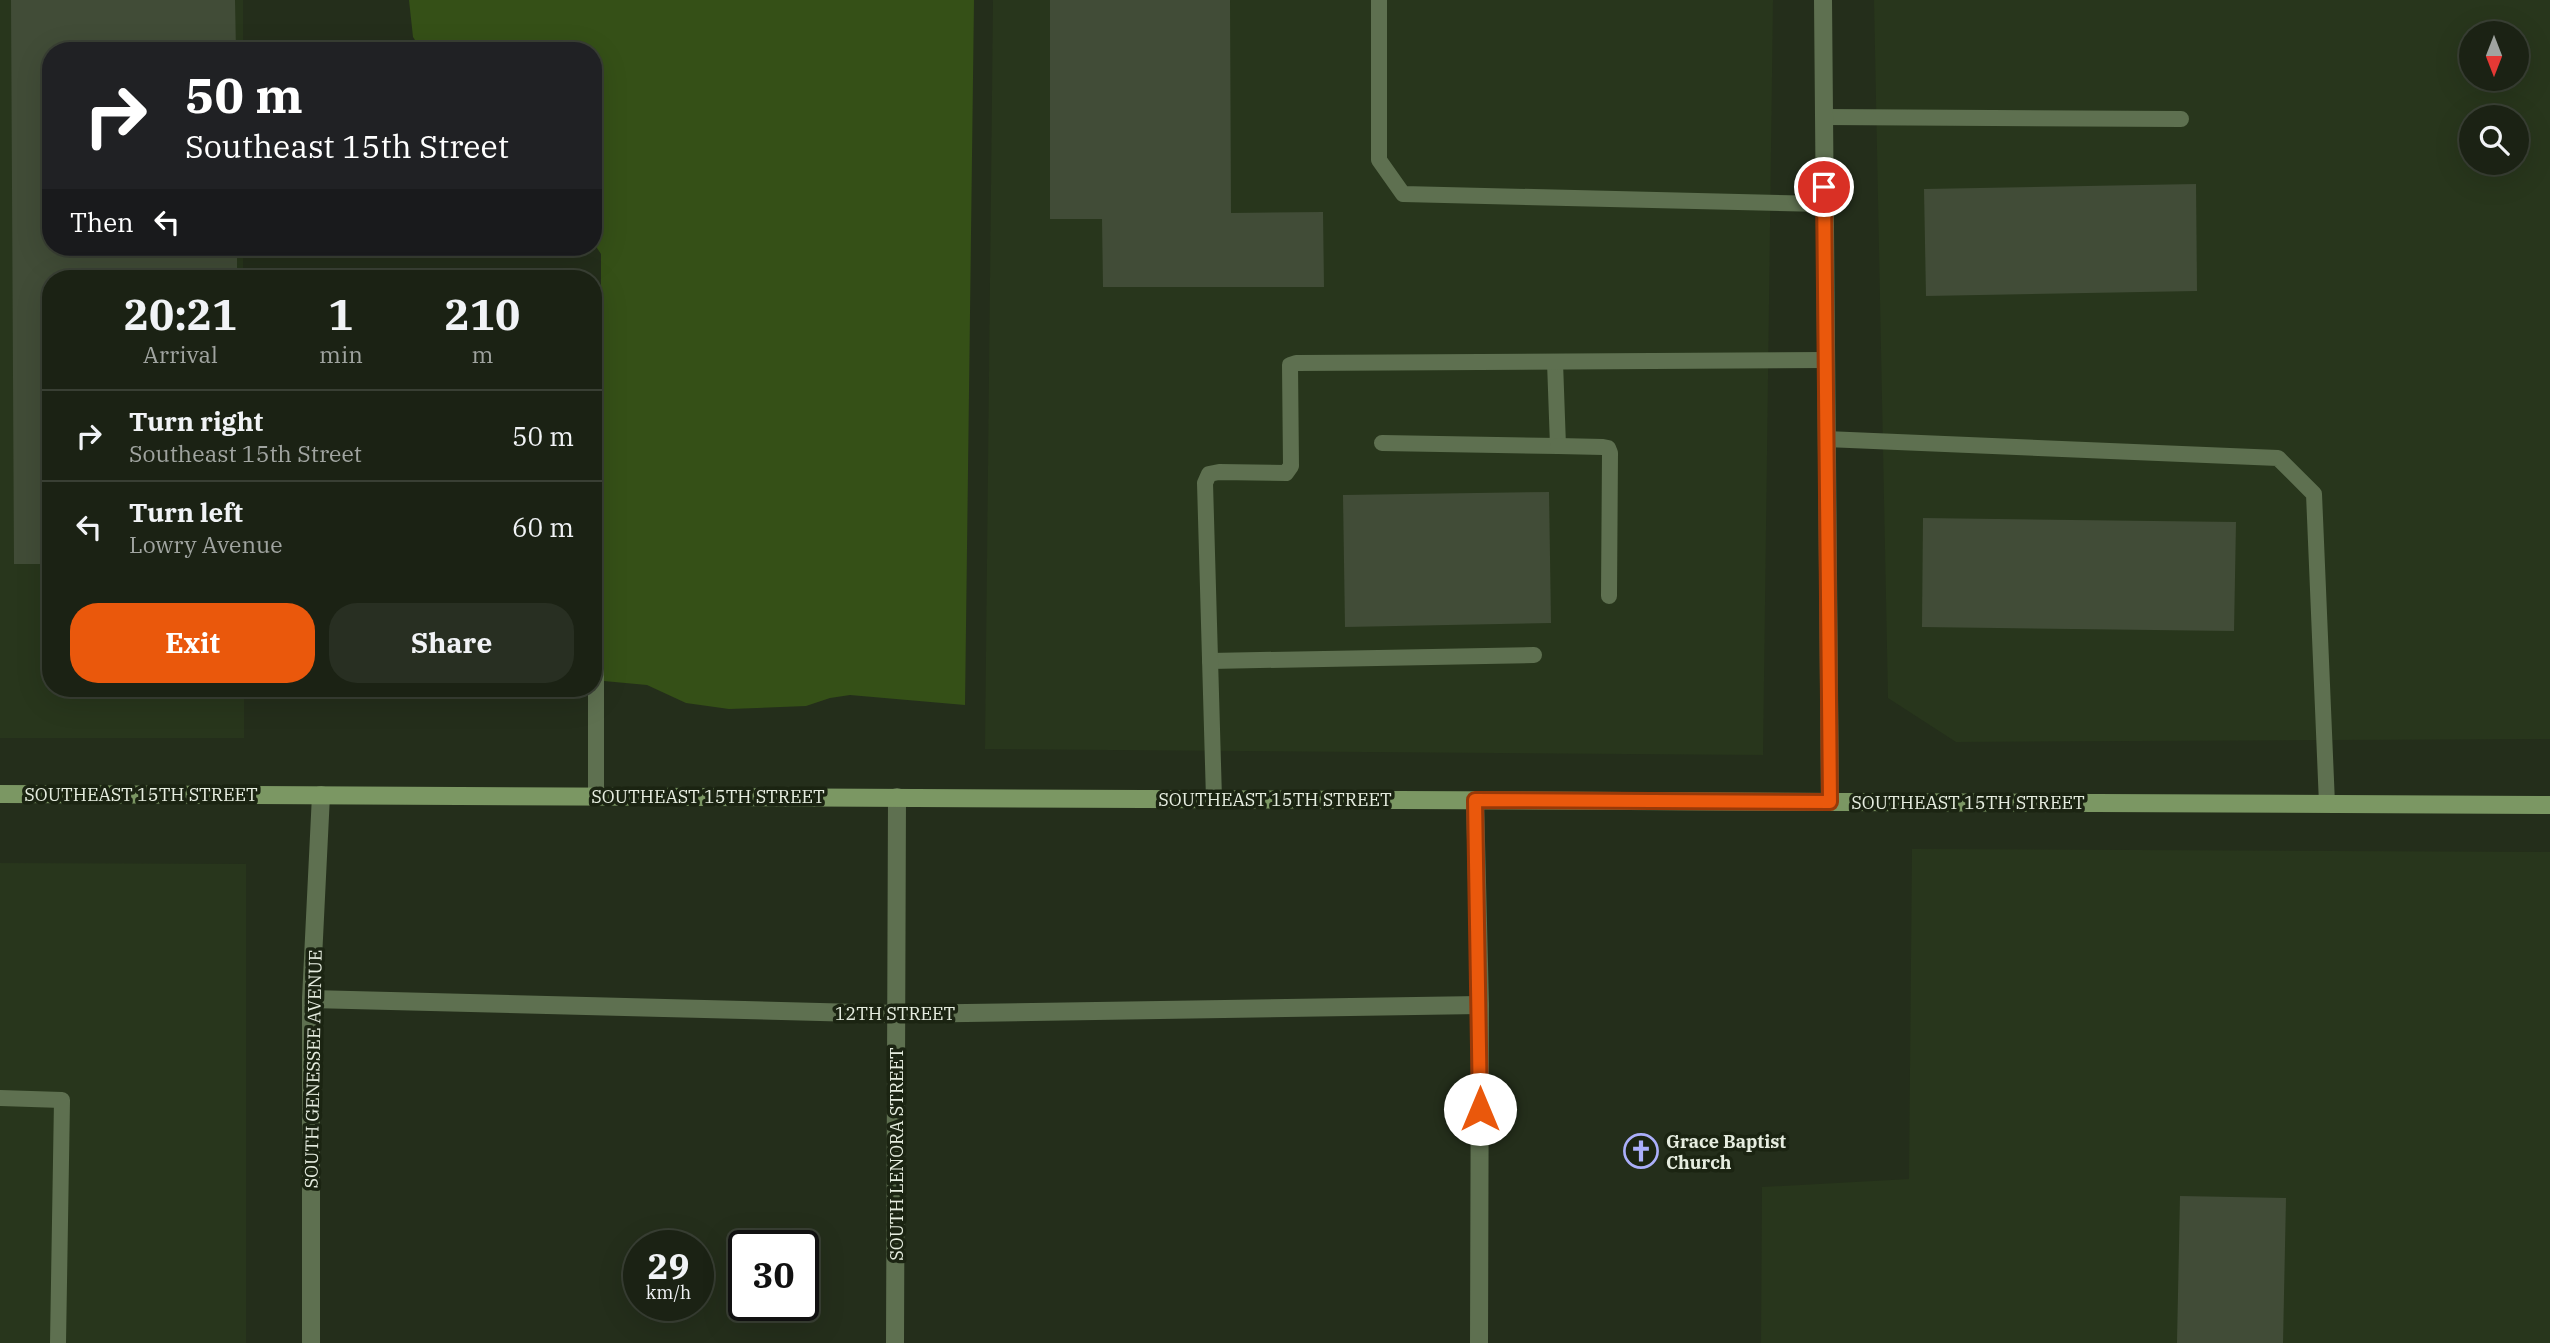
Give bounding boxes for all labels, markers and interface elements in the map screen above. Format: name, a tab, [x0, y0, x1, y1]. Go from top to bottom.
north arrow	[2459, 21, 2529, 91]
map controls	[2459, 21, 2529, 175]
text: 50 m	[185, 63, 303, 126]
icon: right	[70, 70, 161, 161]
button: search	[2459, 105, 2529, 175]
text: Southeast 15th Street	[185, 125, 509, 167]
pin	[1794, 157, 1854, 217]
icon: arrive	[1805, 168, 1843, 206]
icon: left	[148, 203, 186, 241]
text: Then	[70, 205, 134, 239]
text: 20:21	[124, 287, 237, 342]
text: 1	[328, 287, 354, 342]
text: 210	[445, 287, 520, 342]
text: Arrival	[143, 339, 218, 369]
text: min	[319, 339, 363, 369]
text: m	[471, 339, 493, 369]
text: Turn right	[129, 404, 263, 438]
icon: right	[70, 417, 108, 455]
text: 50 m	[512, 419, 574, 453]
text: Southeast 15th Street	[129, 438, 362, 468]
text: Turn left	[129, 495, 243, 529]
icon: left	[70, 508, 108, 546]
text: 60 m	[512, 510, 574, 544]
text: Lowry Avenue	[129, 529, 283, 559]
button: Exit	[70, 603, 315, 683]
button: Share	[329, 603, 574, 683]
street label: SOUTHEAST 15TH STREET	[24, 783, 258, 806]
street label: SOUTHEAST 15TH STREET	[591, 785, 825, 808]
street label: SOUTHEAST 15TH STREET	[1158, 788, 1392, 811]
street label: SOUTHEAST 15TH STREET	[1851, 791, 2085, 814]
street label: SOUTH GENESSEE AVENUE	[299, 949, 327, 1189]
street label: 12TH STREET	[835, 1002, 956, 1025]
street label: SOUTH LENORA STREET	[885, 1047, 908, 1261]
position arrow	[1443, 1072, 1517, 1146]
place label: Grace Baptist Church	[1666, 1130, 1786, 1174]
church icon: Grace Baptist Church	[1622, 1132, 1660, 1170]
speed limit sign: 30	[728, 1230, 819, 1321]
text: 29	[647, 1243, 690, 1289]
text: km/h	[646, 1281, 691, 1304]

